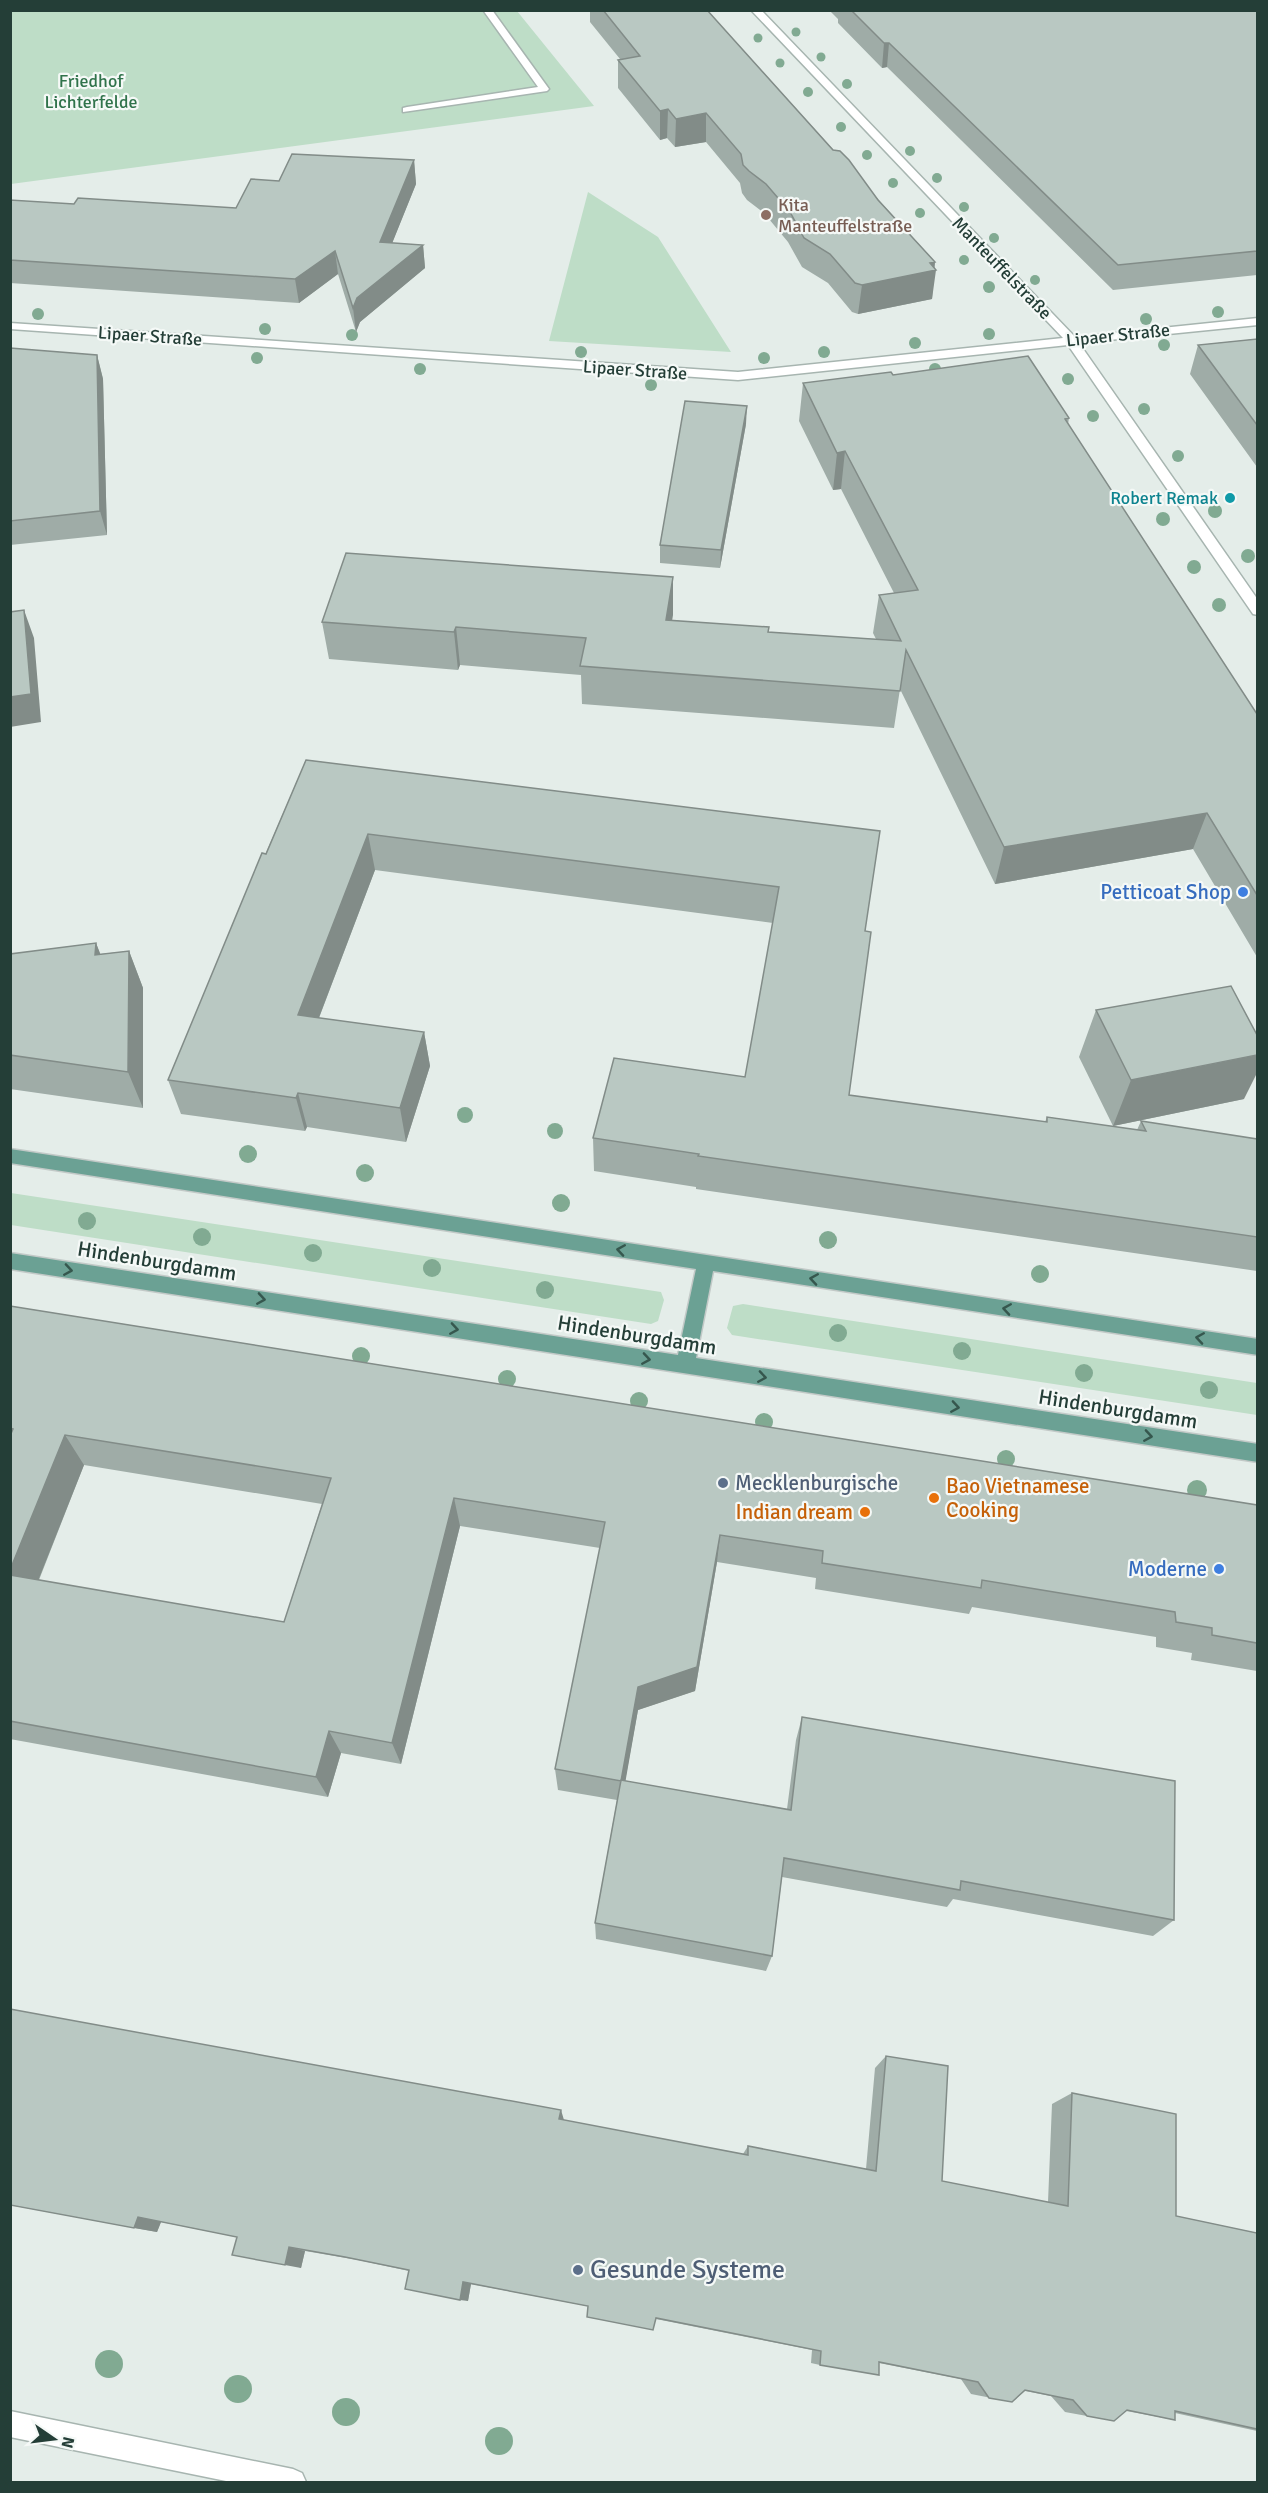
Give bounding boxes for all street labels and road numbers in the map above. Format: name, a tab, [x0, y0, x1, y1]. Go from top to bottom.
street label: Manteuffelstraße	[947, 212, 1057, 324]
street label: Lipaer Straße	[1065, 319, 1171, 351]
street label: Lipaer Straße	[97, 321, 203, 351]
street label: Lipaer Straße	[582, 355, 688, 385]
street label: Hindenburgdamm	[76, 1236, 238, 1286]
street label: Hindenburgdamm	[556, 1310, 718, 1360]
street label: Hindenburgdamm	[1037, 1384, 1199, 1434]

